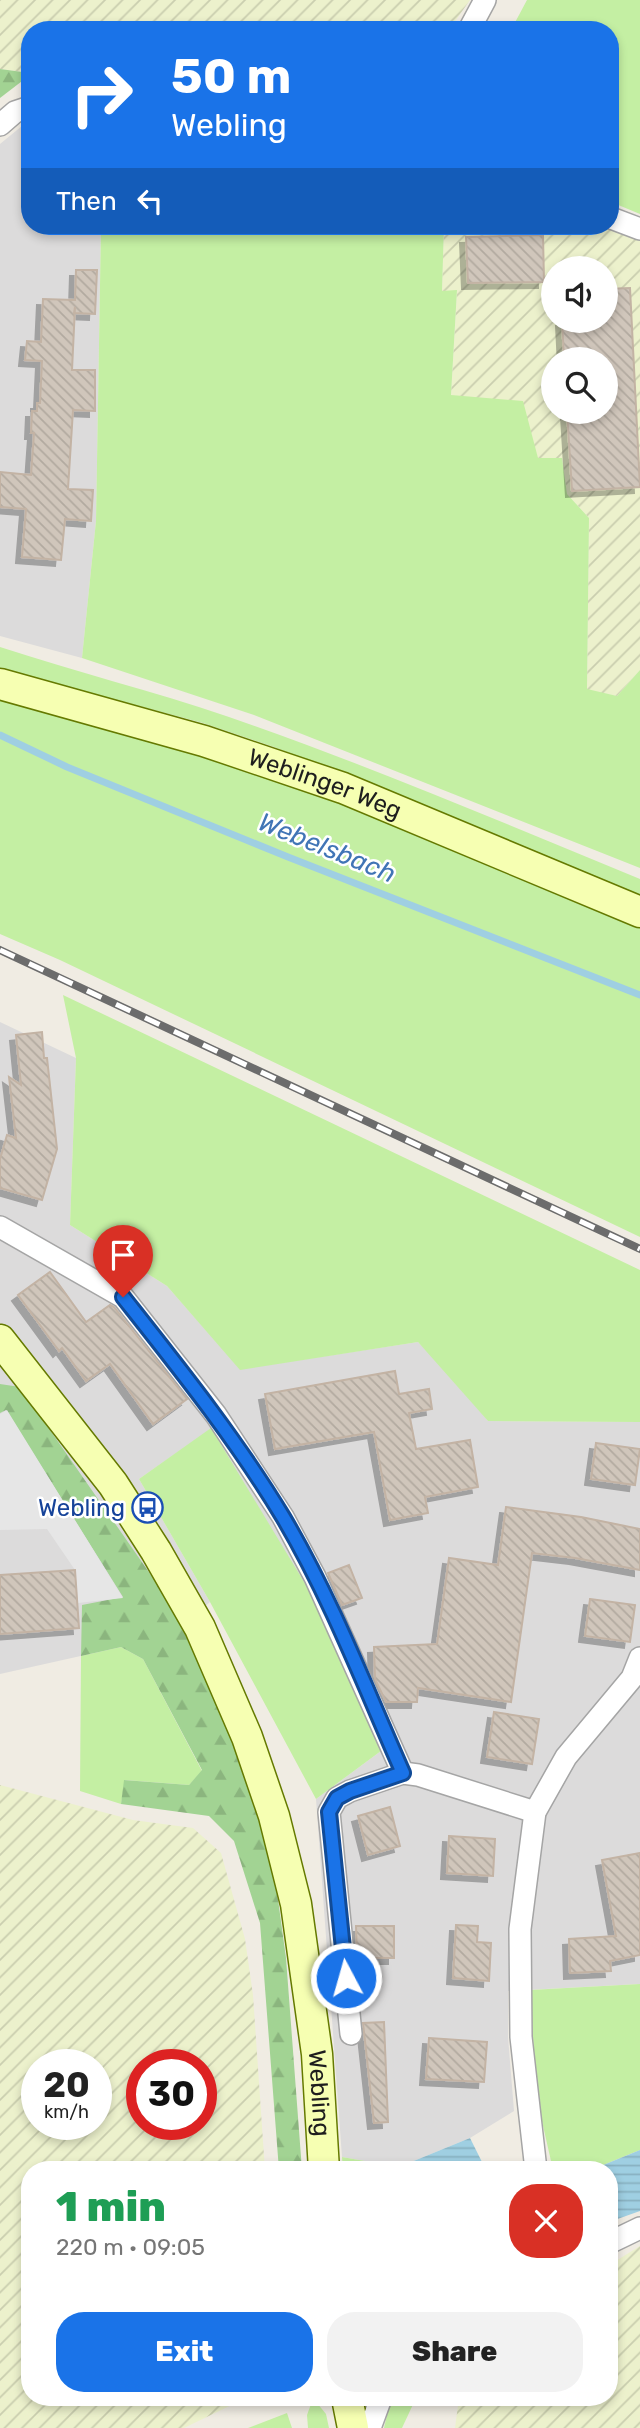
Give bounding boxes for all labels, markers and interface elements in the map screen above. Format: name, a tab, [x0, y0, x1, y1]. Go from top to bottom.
text: 50 m	[171, 47, 291, 105]
icon: right	[56, 49, 147, 140]
text: Webling	[171, 106, 287, 144]
icon: left	[131, 182, 169, 220]
text: Then	[56, 186, 117, 217]
map controls	[541, 256, 618, 424]
button: sound	[541, 256, 618, 333]
button: search	[541, 347, 618, 424]
street label: Weblinger Weg	[245, 743, 406, 825]
water label: Webelsbach	[254, 806, 400, 890]
pin	[93, 1225, 153, 1297]
icon: arrive	[104, 1236, 142, 1274]
bus stop icon: Webling	[131, 1491, 165, 1525]
place label: Webling	[38, 1494, 125, 1522]
position arrow	[309, 1941, 383, 2015]
speed limit sign: 30	[126, 2049, 217, 2140]
street label: Webling	[303, 2049, 336, 2137]
text: 20	[43, 2064, 90, 2106]
text: km/h	[44, 2101, 89, 2123]
text: 1 min	[56, 2182, 166, 2232]
button: close	[509, 2184, 583, 2258]
text: 220 m · 09:05	[56, 2233, 205, 2261]
button: Exit	[56, 2312, 313, 2392]
button: Share	[327, 2312, 583, 2392]

